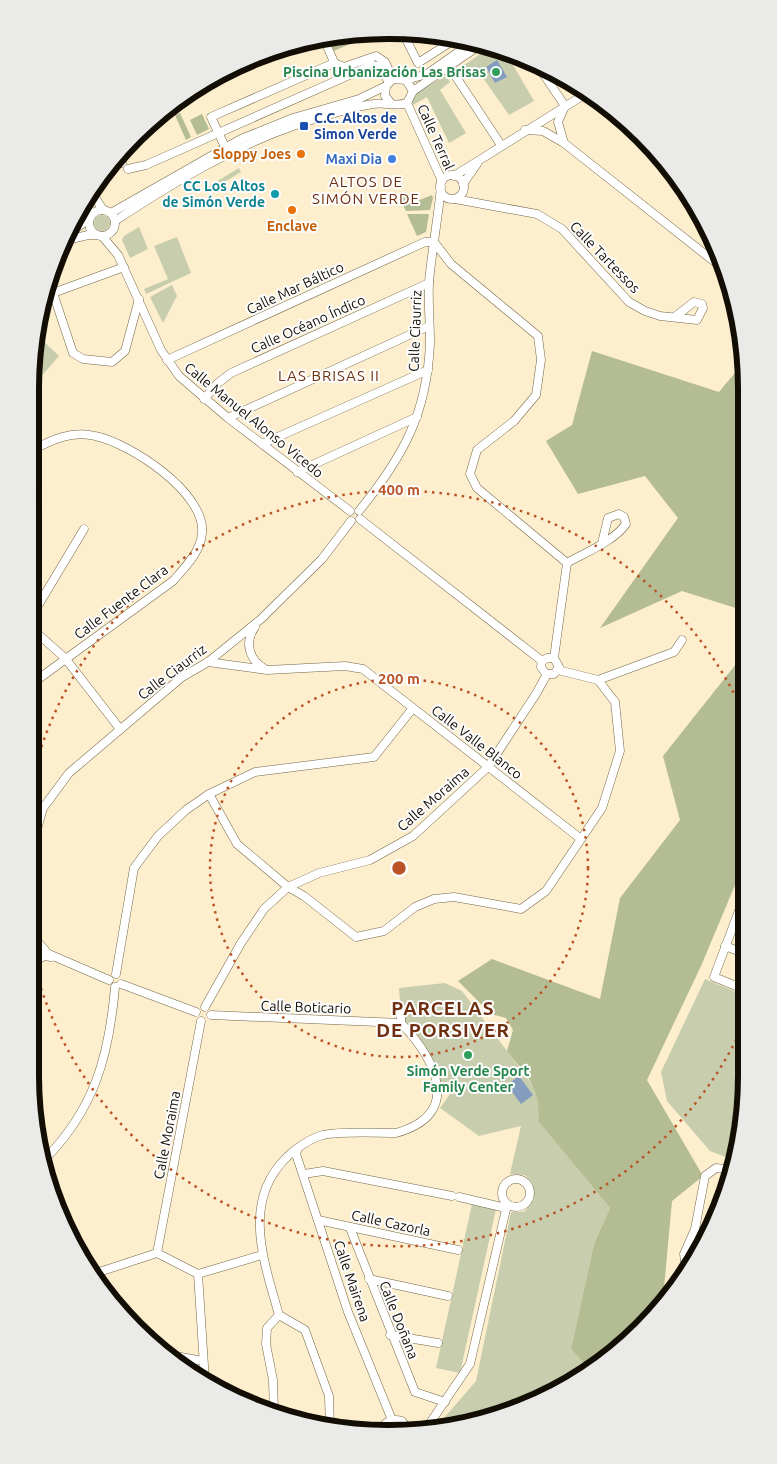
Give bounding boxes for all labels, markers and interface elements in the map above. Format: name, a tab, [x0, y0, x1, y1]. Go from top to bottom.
place label: Piscina Urbanización Las Brisas	[283, 64, 486, 80]
marker: Piscina Urbanización Las Brisas	[490, 66, 502, 78]
street label: Calle Terral	[414, 102, 458, 173]
place label: C.C. Altos de Simon Verde	[314, 110, 397, 142]
marker: C.C. Altos de Simon Verde	[298, 120, 310, 132]
place label: Sloppy Joes	[213, 146, 291, 162]
marker: Sloppy Joes	[295, 148, 307, 160]
place label: Maxi Dia	[325, 151, 382, 167]
marker: Maxi Dia	[386, 153, 398, 165]
district label: ALTOS DE SIMÓN VERDE	[312, 173, 420, 207]
place label: CC Los Altos de Simón Verde	[162, 178, 265, 210]
marker: CC Los Altos de Simón Verde	[269, 188, 281, 200]
marker: Enclave	[286, 204, 298, 216]
place label: Enclave	[267, 218, 317, 234]
street label: Calle Tartessos	[567, 218, 643, 296]
street label: Calle Mar Báltico	[244, 259, 346, 317]
street label: Calle Ciaurriz	[406, 290, 424, 372]
street label: Calle Océano Índico	[248, 291, 368, 356]
street label: Calle Manuel Alonso Vicedo	[181, 359, 327, 481]
district label: LAS BRISAS II	[278, 367, 380, 384]
text: 400 m	[378, 481, 420, 498]
street label: Calle Fuente Clara	[71, 562, 171, 642]
street label: Calle Ciaurriz	[135, 641, 209, 703]
text: 200 m	[378, 670, 420, 687]
street label: Calle Valle Blanco	[428, 702, 526, 782]
street label: Calle Moraima	[394, 764, 472, 834]
centre of rings	[390, 859, 408, 877]
street label: Calle Boticario	[260, 997, 352, 1017]
district label: PARCELAS DE PORSIVER	[376, 997, 510, 1041]
marker: Simón Verde Sport Family Center	[462, 1049, 474, 1061]
place label: Simón Verde Sport Family Center	[407, 1063, 529, 1095]
street label: Calle Moraima	[151, 1089, 183, 1181]
street label: Calle Cazorla	[350, 1207, 432, 1239]
street label: Calle Mairena	[331, 1238, 373, 1324]
street label: Calle Doñana	[376, 1279, 422, 1361]

